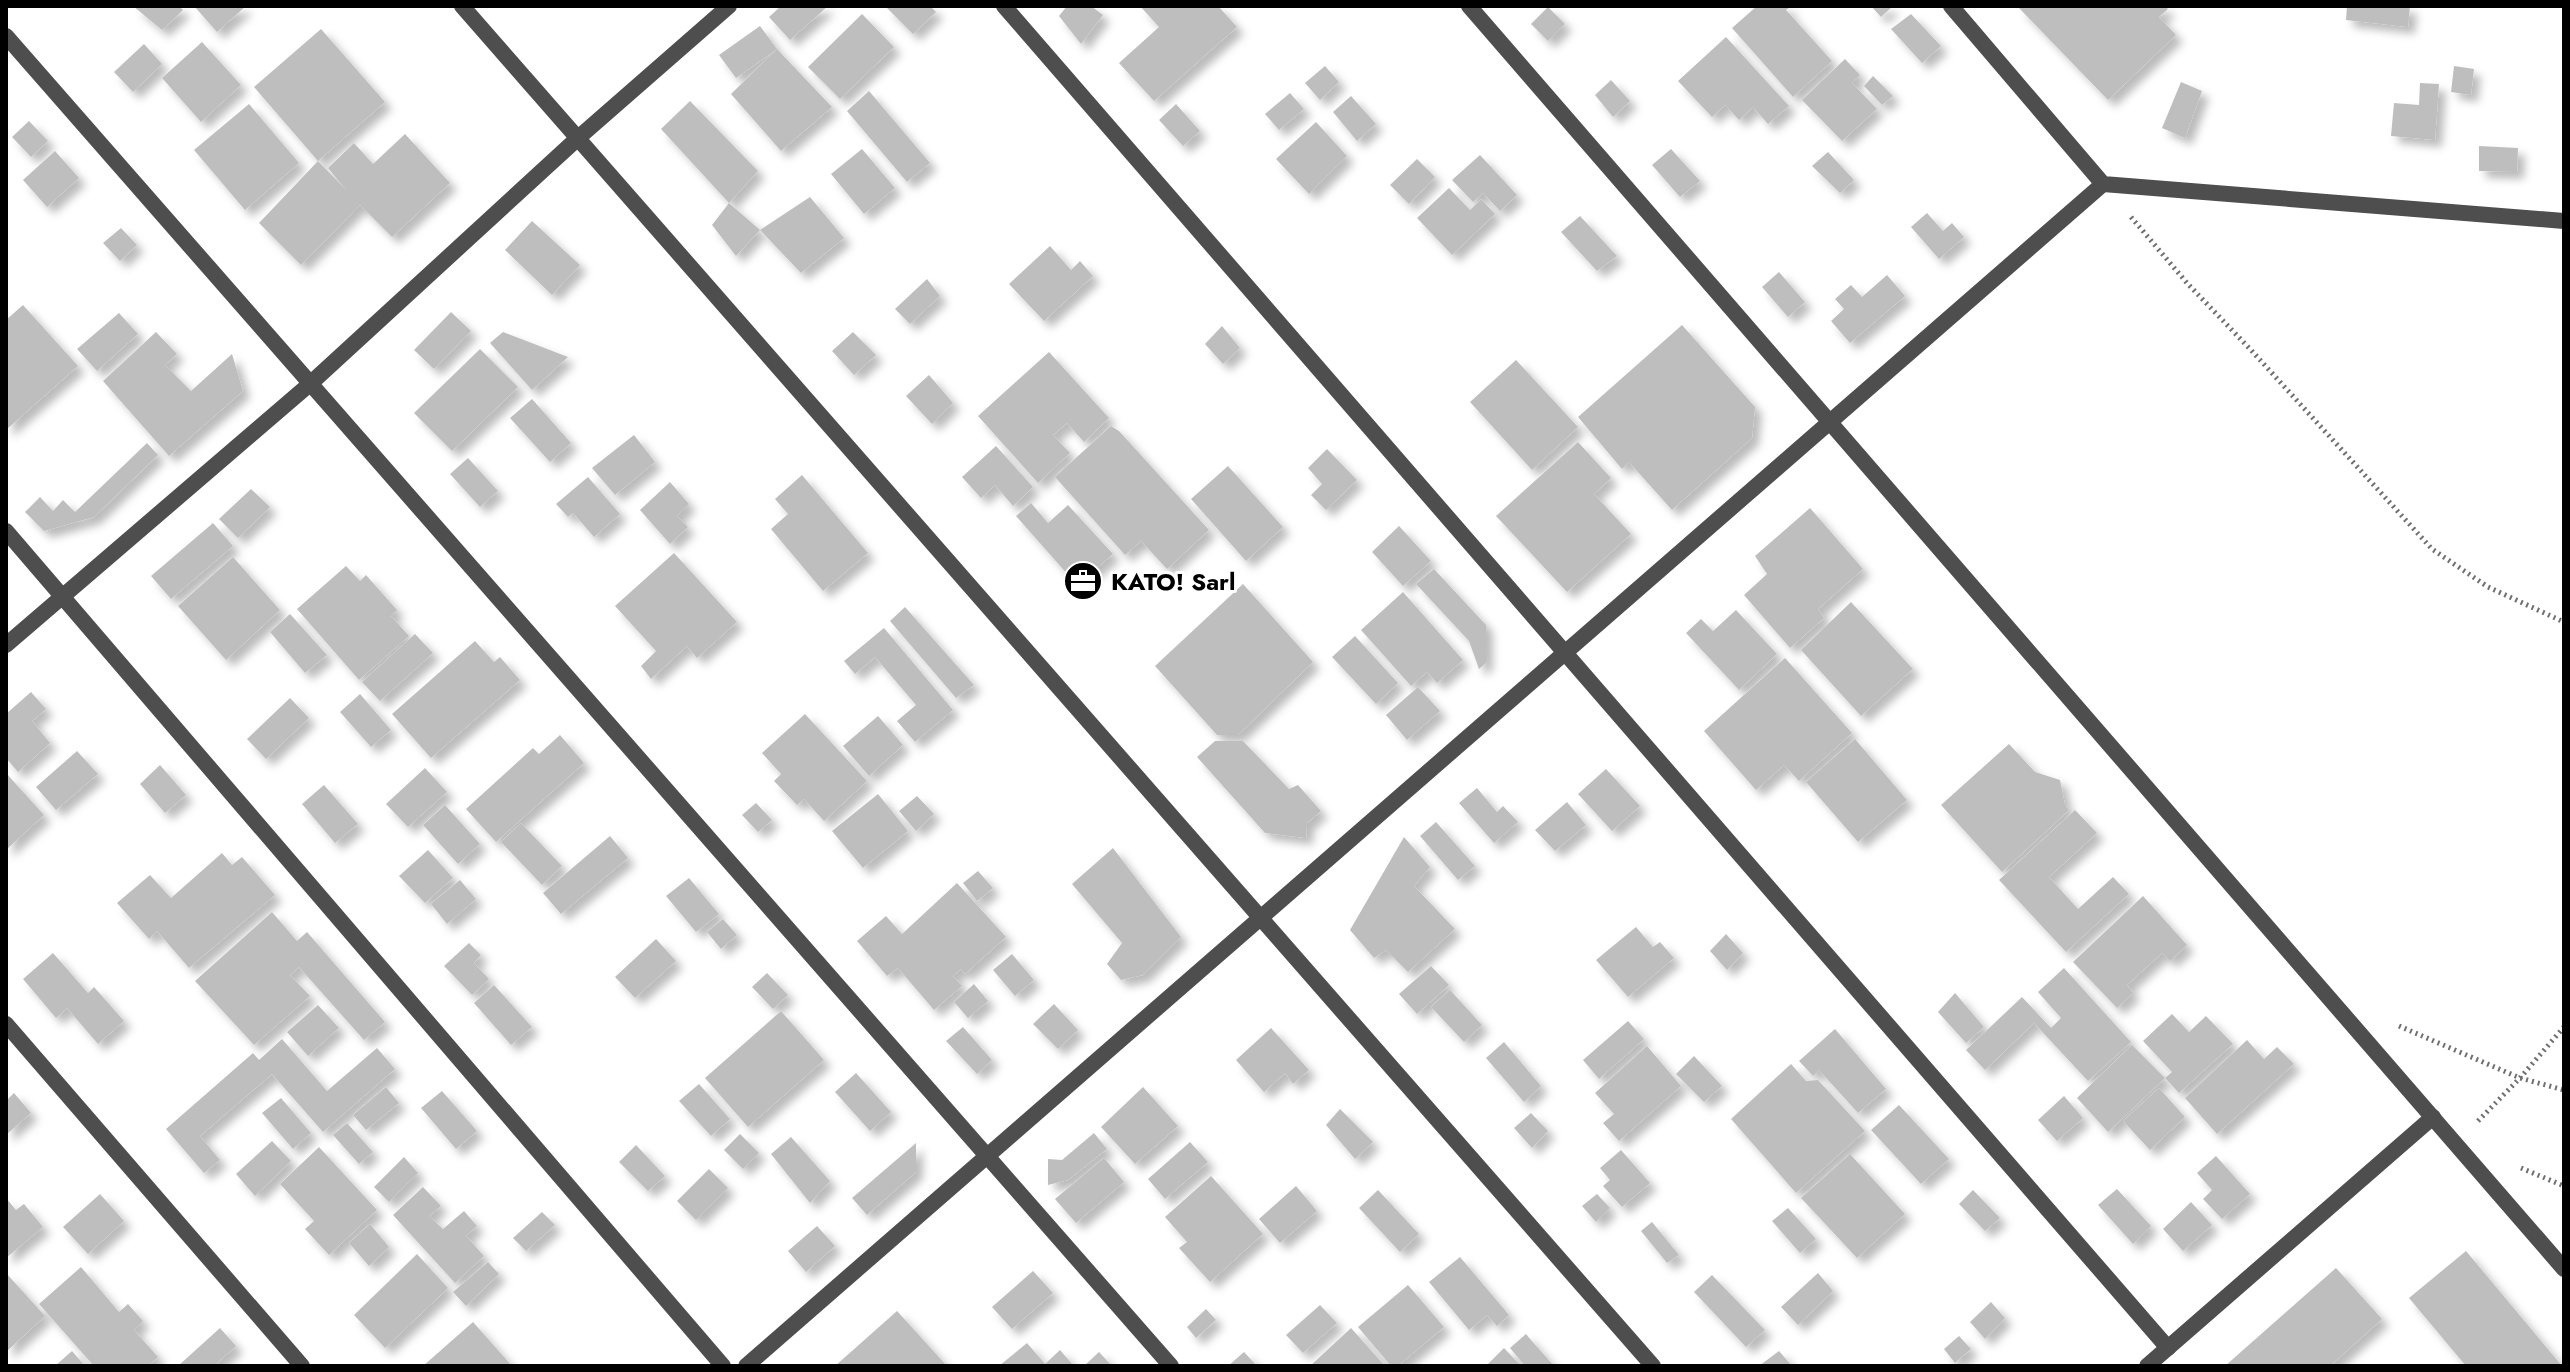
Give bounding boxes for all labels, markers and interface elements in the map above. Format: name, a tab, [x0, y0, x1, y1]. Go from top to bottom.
office icon: KATO! Sarl	[1062, 560, 1104, 602]
place label: KATO! Sarl	[1111, 564, 1235, 599]

